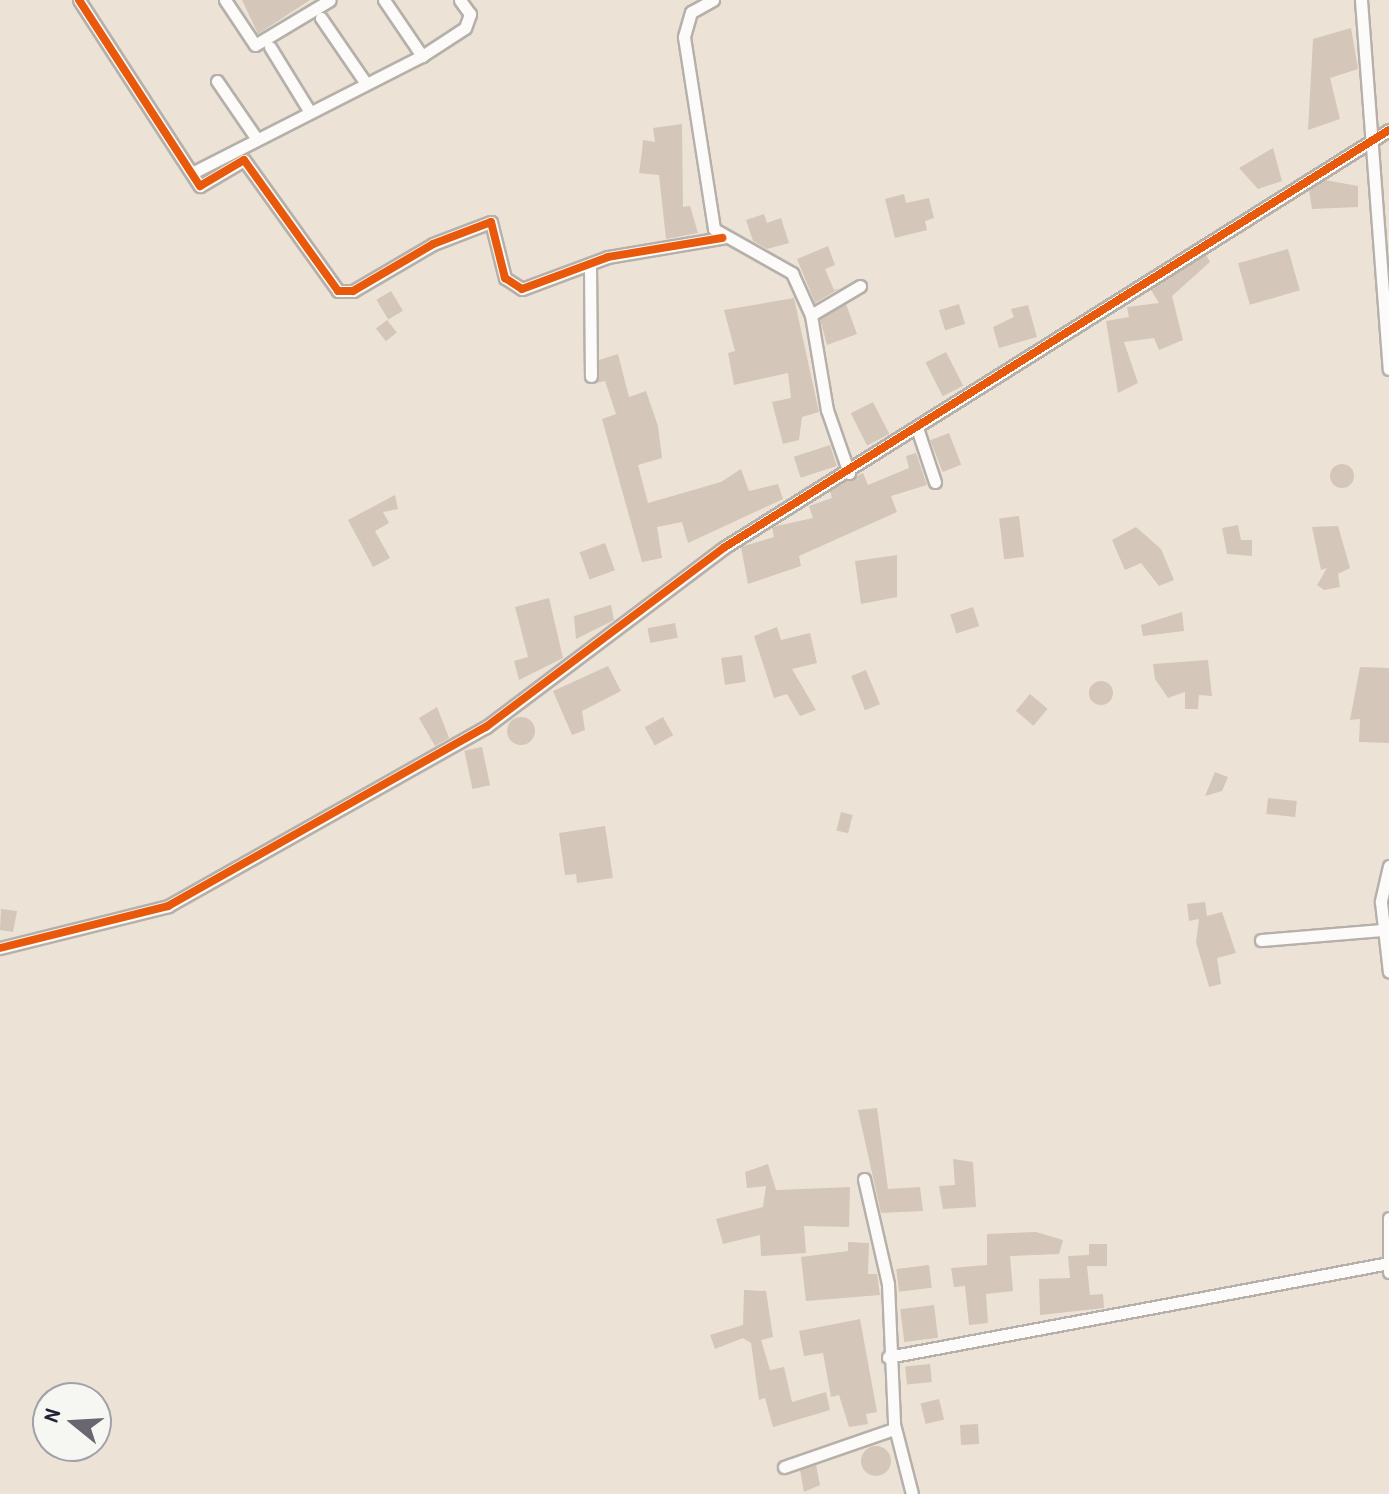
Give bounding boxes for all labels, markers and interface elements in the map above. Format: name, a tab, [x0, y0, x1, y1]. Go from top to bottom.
north arrow	[32, 1382, 112, 1462]
text: N	[35, 1405, 67, 1425]

